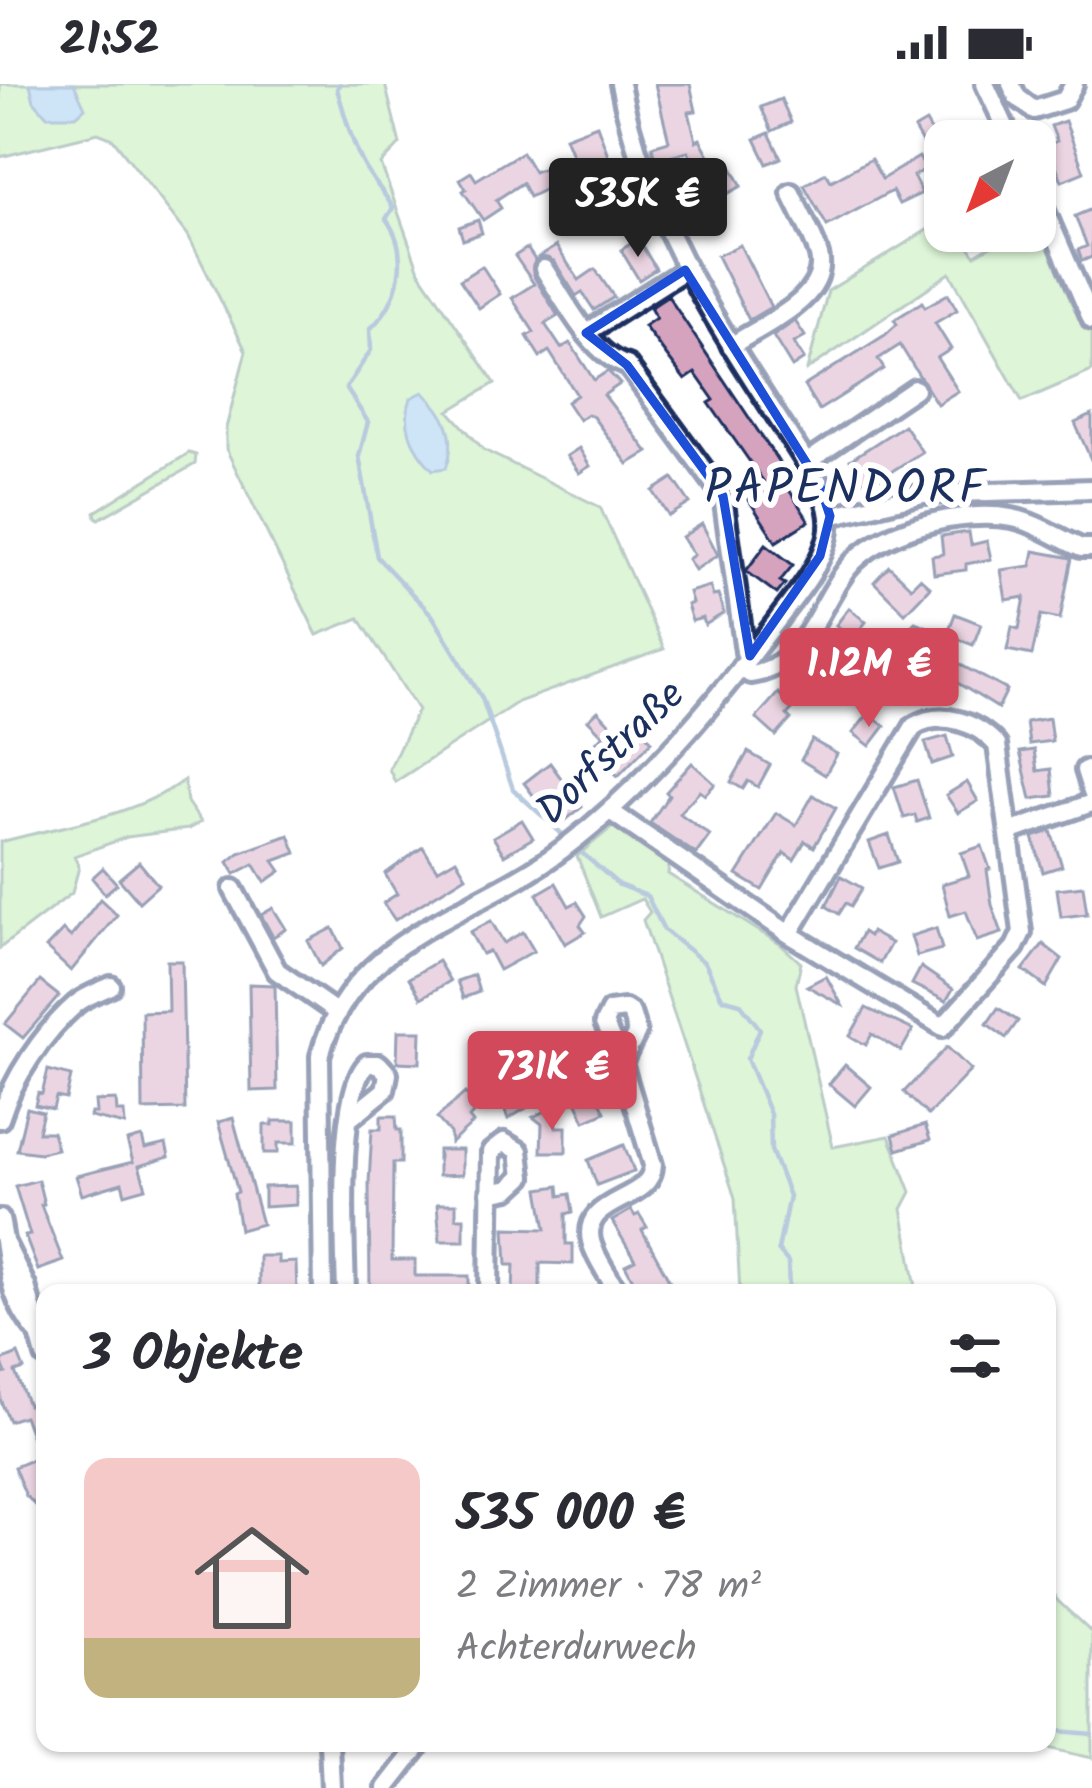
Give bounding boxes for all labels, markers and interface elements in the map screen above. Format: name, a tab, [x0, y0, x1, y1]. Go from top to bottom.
text: 21:52	[60, 6, 160, 78]
north arrow	[924, 120, 1056, 252]
map controls	[924, 120, 1056, 252]
pin: 535K €	[540, 158, 736, 260]
text: 535K €	[576, 166, 700, 228]
district label: PAPENDORF	[705, 452, 988, 528]
pin: 1.12M €	[758, 628, 980, 730]
text: 1.12M €	[807, 636, 931, 698]
street label: Dorfstraße	[521, 664, 702, 843]
pin: 731K €	[454, 1031, 650, 1133]
text: 731K €	[495, 1039, 609, 1101]
text: 3 Objekte	[84, 1316, 303, 1397]
icon: filters	[942, 1323, 1008, 1389]
text: 535 000 €	[456, 1476, 686, 1557]
icon: home	[180, 1506, 324, 1650]
text: 2 Zimmer · 78 m²	[456, 1557, 761, 1619]
text: Achterdurwech	[456, 1619, 697, 1681]

